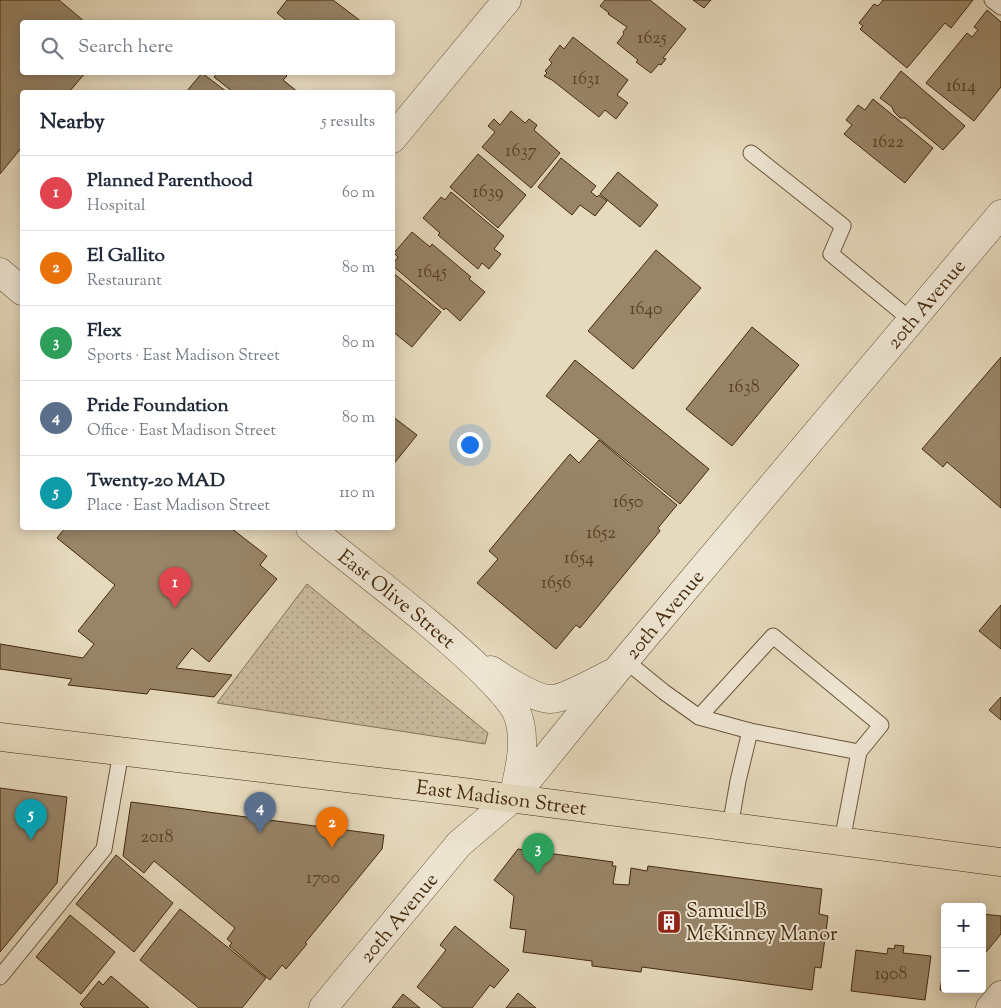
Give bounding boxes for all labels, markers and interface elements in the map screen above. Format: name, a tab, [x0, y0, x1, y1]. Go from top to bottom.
search box	[20, 20, 395, 75]
house number: 1625	[637, 26, 667, 52]
icon: search	[38, 34, 66, 62]
text: Search here	[78, 34, 173, 61]
house number: 1631	[572, 67, 600, 93]
house number: 1614	[946, 74, 976, 100]
text: Nearby	[40, 108, 105, 138]
text: 5 results	[321, 111, 375, 134]
house number: 1622	[872, 130, 904, 156]
house number: 1637	[505, 139, 537, 165]
text: Planned Parenthood	[87, 168, 253, 195]
house number: 1639	[473, 180, 504, 206]
text: 1	[53, 182, 59, 205]
text: 60 m	[342, 182, 375, 205]
text: Hospital	[87, 195, 145, 218]
text: El Gallito	[87, 243, 165, 270]
street label: 20th Avenue	[881, 254, 974, 356]
text: 2	[52, 257, 60, 280]
text: 80 m	[342, 257, 375, 280]
house number: 1645	[417, 260, 447, 286]
text: Restaurant	[87, 270, 162, 293]
house number: 1640	[629, 297, 663, 323]
text: Flex	[87, 318, 122, 345]
text: 3	[53, 332, 59, 355]
text: 80 m	[342, 332, 375, 355]
text: Sports · East Madison Street	[87, 345, 280, 368]
house number: 1638	[728, 375, 760, 401]
text: Pride Foundation	[87, 393, 229, 420]
text: 4	[52, 407, 60, 430]
text: 80 m	[342, 407, 375, 430]
text: Office · East Madison Street	[87, 420, 276, 443]
your location	[457, 432, 483, 458]
text: Twenty-20 MAD	[87, 468, 225, 495]
text: 5	[53, 482, 59, 505]
text: 110 m	[339, 482, 375, 505]
house number: 1650	[613, 490, 643, 516]
text: Place · East Madison Street	[87, 495, 270, 518]
house number: 1652	[586, 521, 616, 547]
street label: East Olive Street	[331, 544, 461, 657]
house number: 1654	[564, 546, 594, 572]
street label: 20th Avenue	[620, 564, 712, 667]
pin: 1	[159, 567, 191, 608]
house number: 1656	[541, 571, 571, 597]
street label: East Madison Street	[414, 775, 588, 825]
pin: 4	[244, 792, 276, 833]
pin: 5	[15, 799, 47, 840]
pin: 2	[316, 807, 348, 848]
house number: 2018	[141, 825, 173, 851]
pin: 3	[522, 833, 554, 874]
house number: 1700	[306, 866, 340, 892]
street label: 20th Avenue	[354, 867, 446, 970]
place label: Samuel B McKinney Manor	[686, 898, 838, 950]
map controls	[941, 903, 986, 993]
button: +	[941, 903, 986, 948]
building icon: Samuel B McKinney Manor	[656, 909, 682, 935]
button: −	[941, 948, 986, 993]
house number: 1908	[874, 962, 908, 988]

